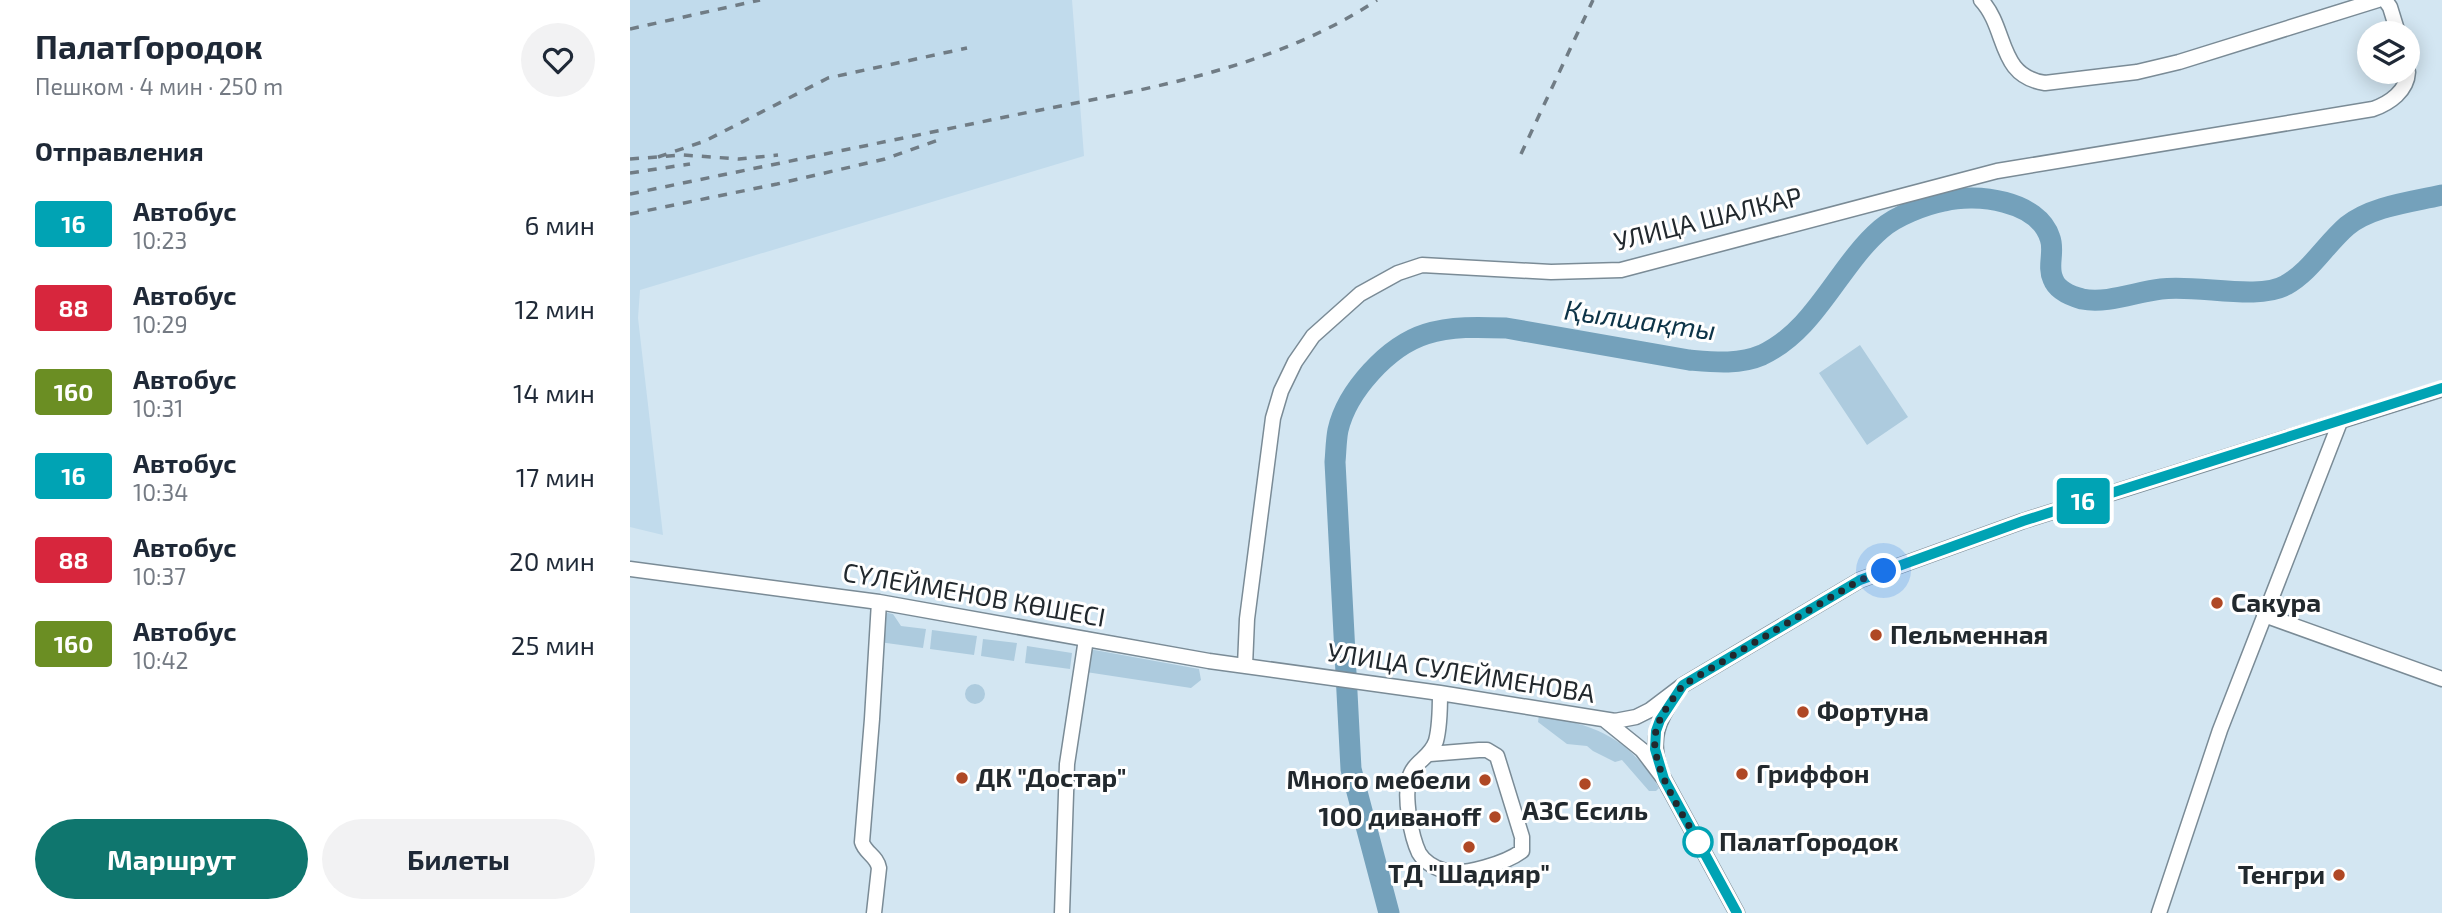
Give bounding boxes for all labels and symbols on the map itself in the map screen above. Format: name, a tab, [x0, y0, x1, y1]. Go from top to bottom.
street label: УЛИЦА ШАЛКАР	[1610, 179, 1805, 256]
water label: Қылшақты	[1562, 292, 1718, 346]
line badge: 16	[2052, 478, 2114, 524]
your location	[1866, 553, 1901, 588]
street label: СҮЛЕЙМЕНОВ КӨШЕСІ	[841, 555, 1108, 632]
place label: Сакура	[2231, 586, 2321, 617]
marker: Сакура	[2209, 595, 2225, 611]
place label: Пельменная	[1890, 618, 2048, 649]
marker: Пельменная	[1868, 627, 1884, 643]
street label: УЛИЦА СУЛЕЙМЕНОВА	[1325, 635, 1597, 708]
place label: Фортуна	[1817, 695, 1929, 726]
marker: Фортуна	[1795, 704, 1811, 720]
place label: Гриффон	[1756, 757, 1869, 788]
place label: ДК "Достар"	[976, 761, 1127, 792]
place label: Много мебели	[1287, 763, 1471, 794]
marker: Гриффон	[1734, 766, 1750, 782]
marker: ДК "Достар"	[954, 770, 970, 786]
marker: Много мебели	[1477, 772, 1493, 788]
marker: АЗС Есиль	[1577, 776, 1593, 792]
place label: АЗС Есиль	[1522, 794, 1648, 825]
place label: 100 диваноff	[1318, 800, 1482, 831]
marker: 100 диваноff	[1487, 809, 1503, 825]
place label: ПалатГородок	[1719, 825, 1899, 856]
marker: ПалатГородок	[1683, 827, 1713, 857]
marker: ТД "Шадияр"	[1461, 839, 1477, 855]
place label: ТД "Шадияр"	[1388, 857, 1550, 888]
place label: Тенгри	[2238, 858, 2325, 889]
marker: Тенгри	[2331, 867, 2347, 883]

